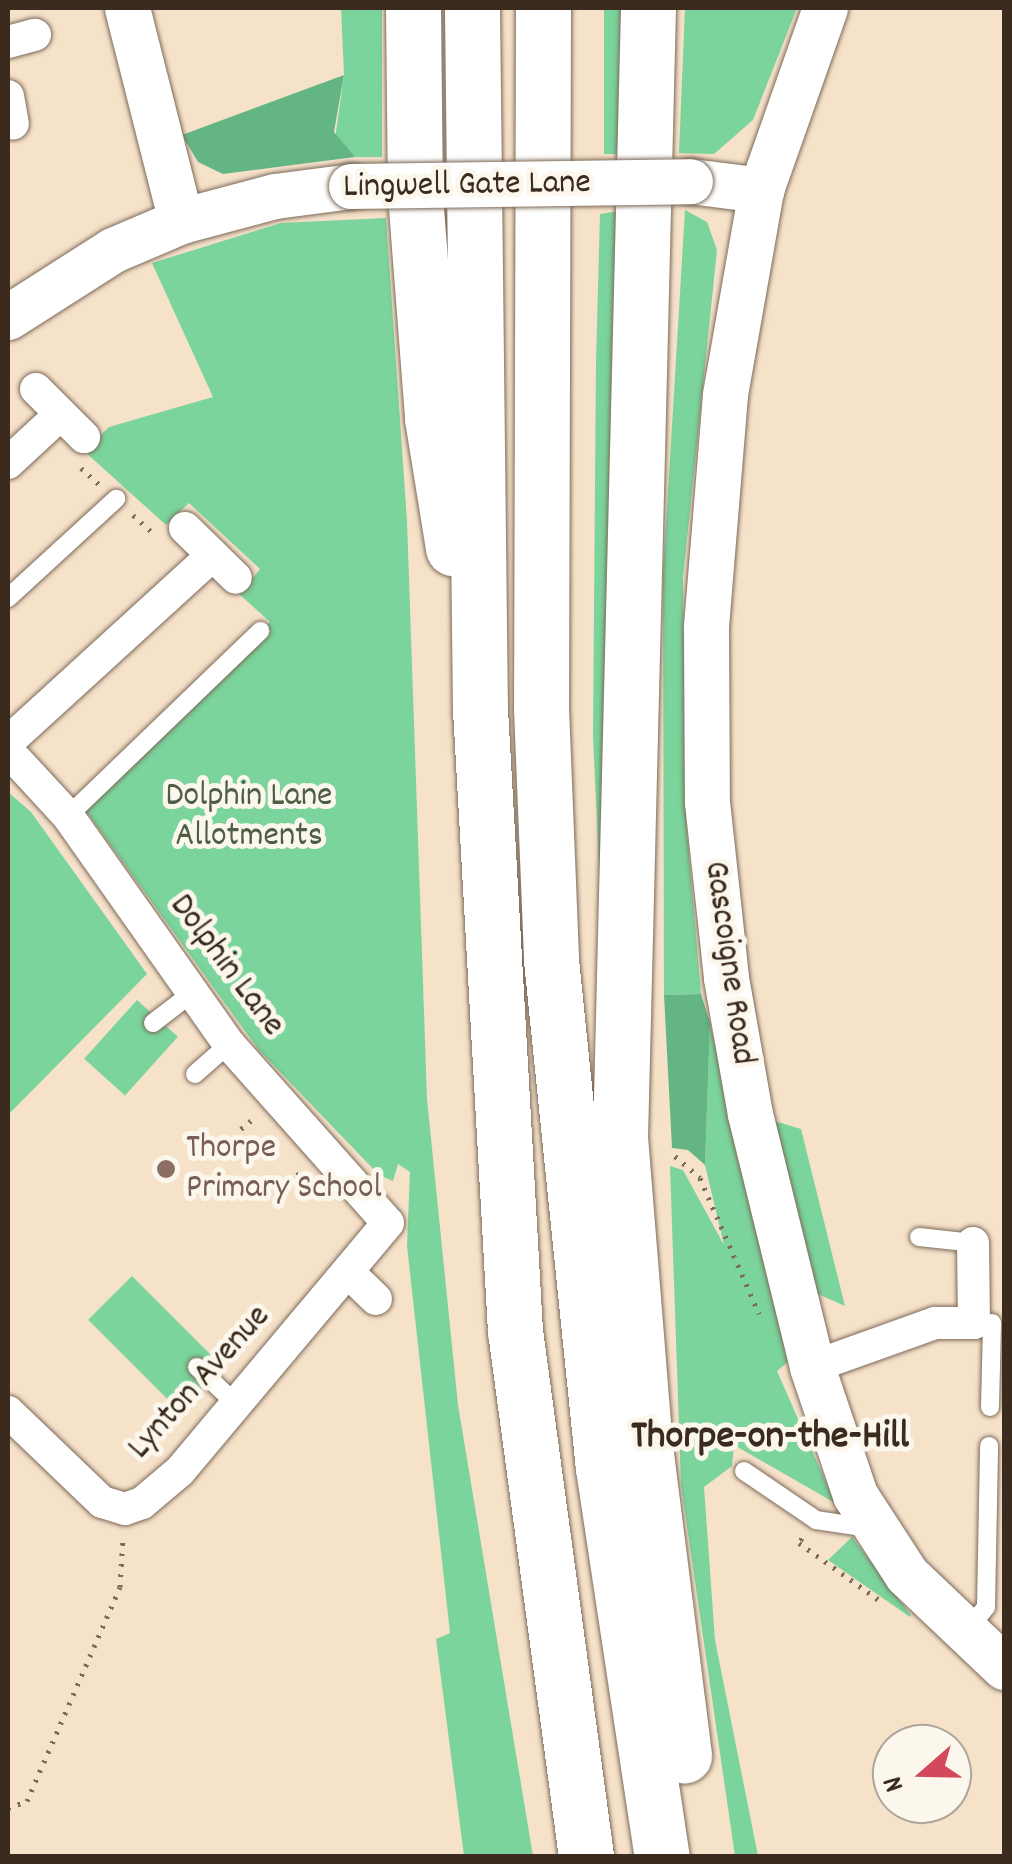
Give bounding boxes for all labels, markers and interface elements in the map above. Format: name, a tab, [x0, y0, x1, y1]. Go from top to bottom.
street label: Lingwell Gate Lane	[343, 163, 591, 209]
park label: Dolphin Lane Allotments	[165, 776, 333, 858]
street label: Gascoigne Road	[693, 858, 763, 1068]
street label: Dolphin Lane	[159, 887, 293, 1045]
place label: Thorpe Primary School	[186, 1128, 382, 1210]
marker: Thorpe Primary School	[155, 1158, 177, 1180]
street label: Lynton Avenue	[120, 1297, 280, 1469]
district label: Thorpe-on-the-Hill	[631, 1415, 909, 1463]
north arrow	[872, 1724, 972, 1824]
text: N	[875, 1770, 917, 1797]

